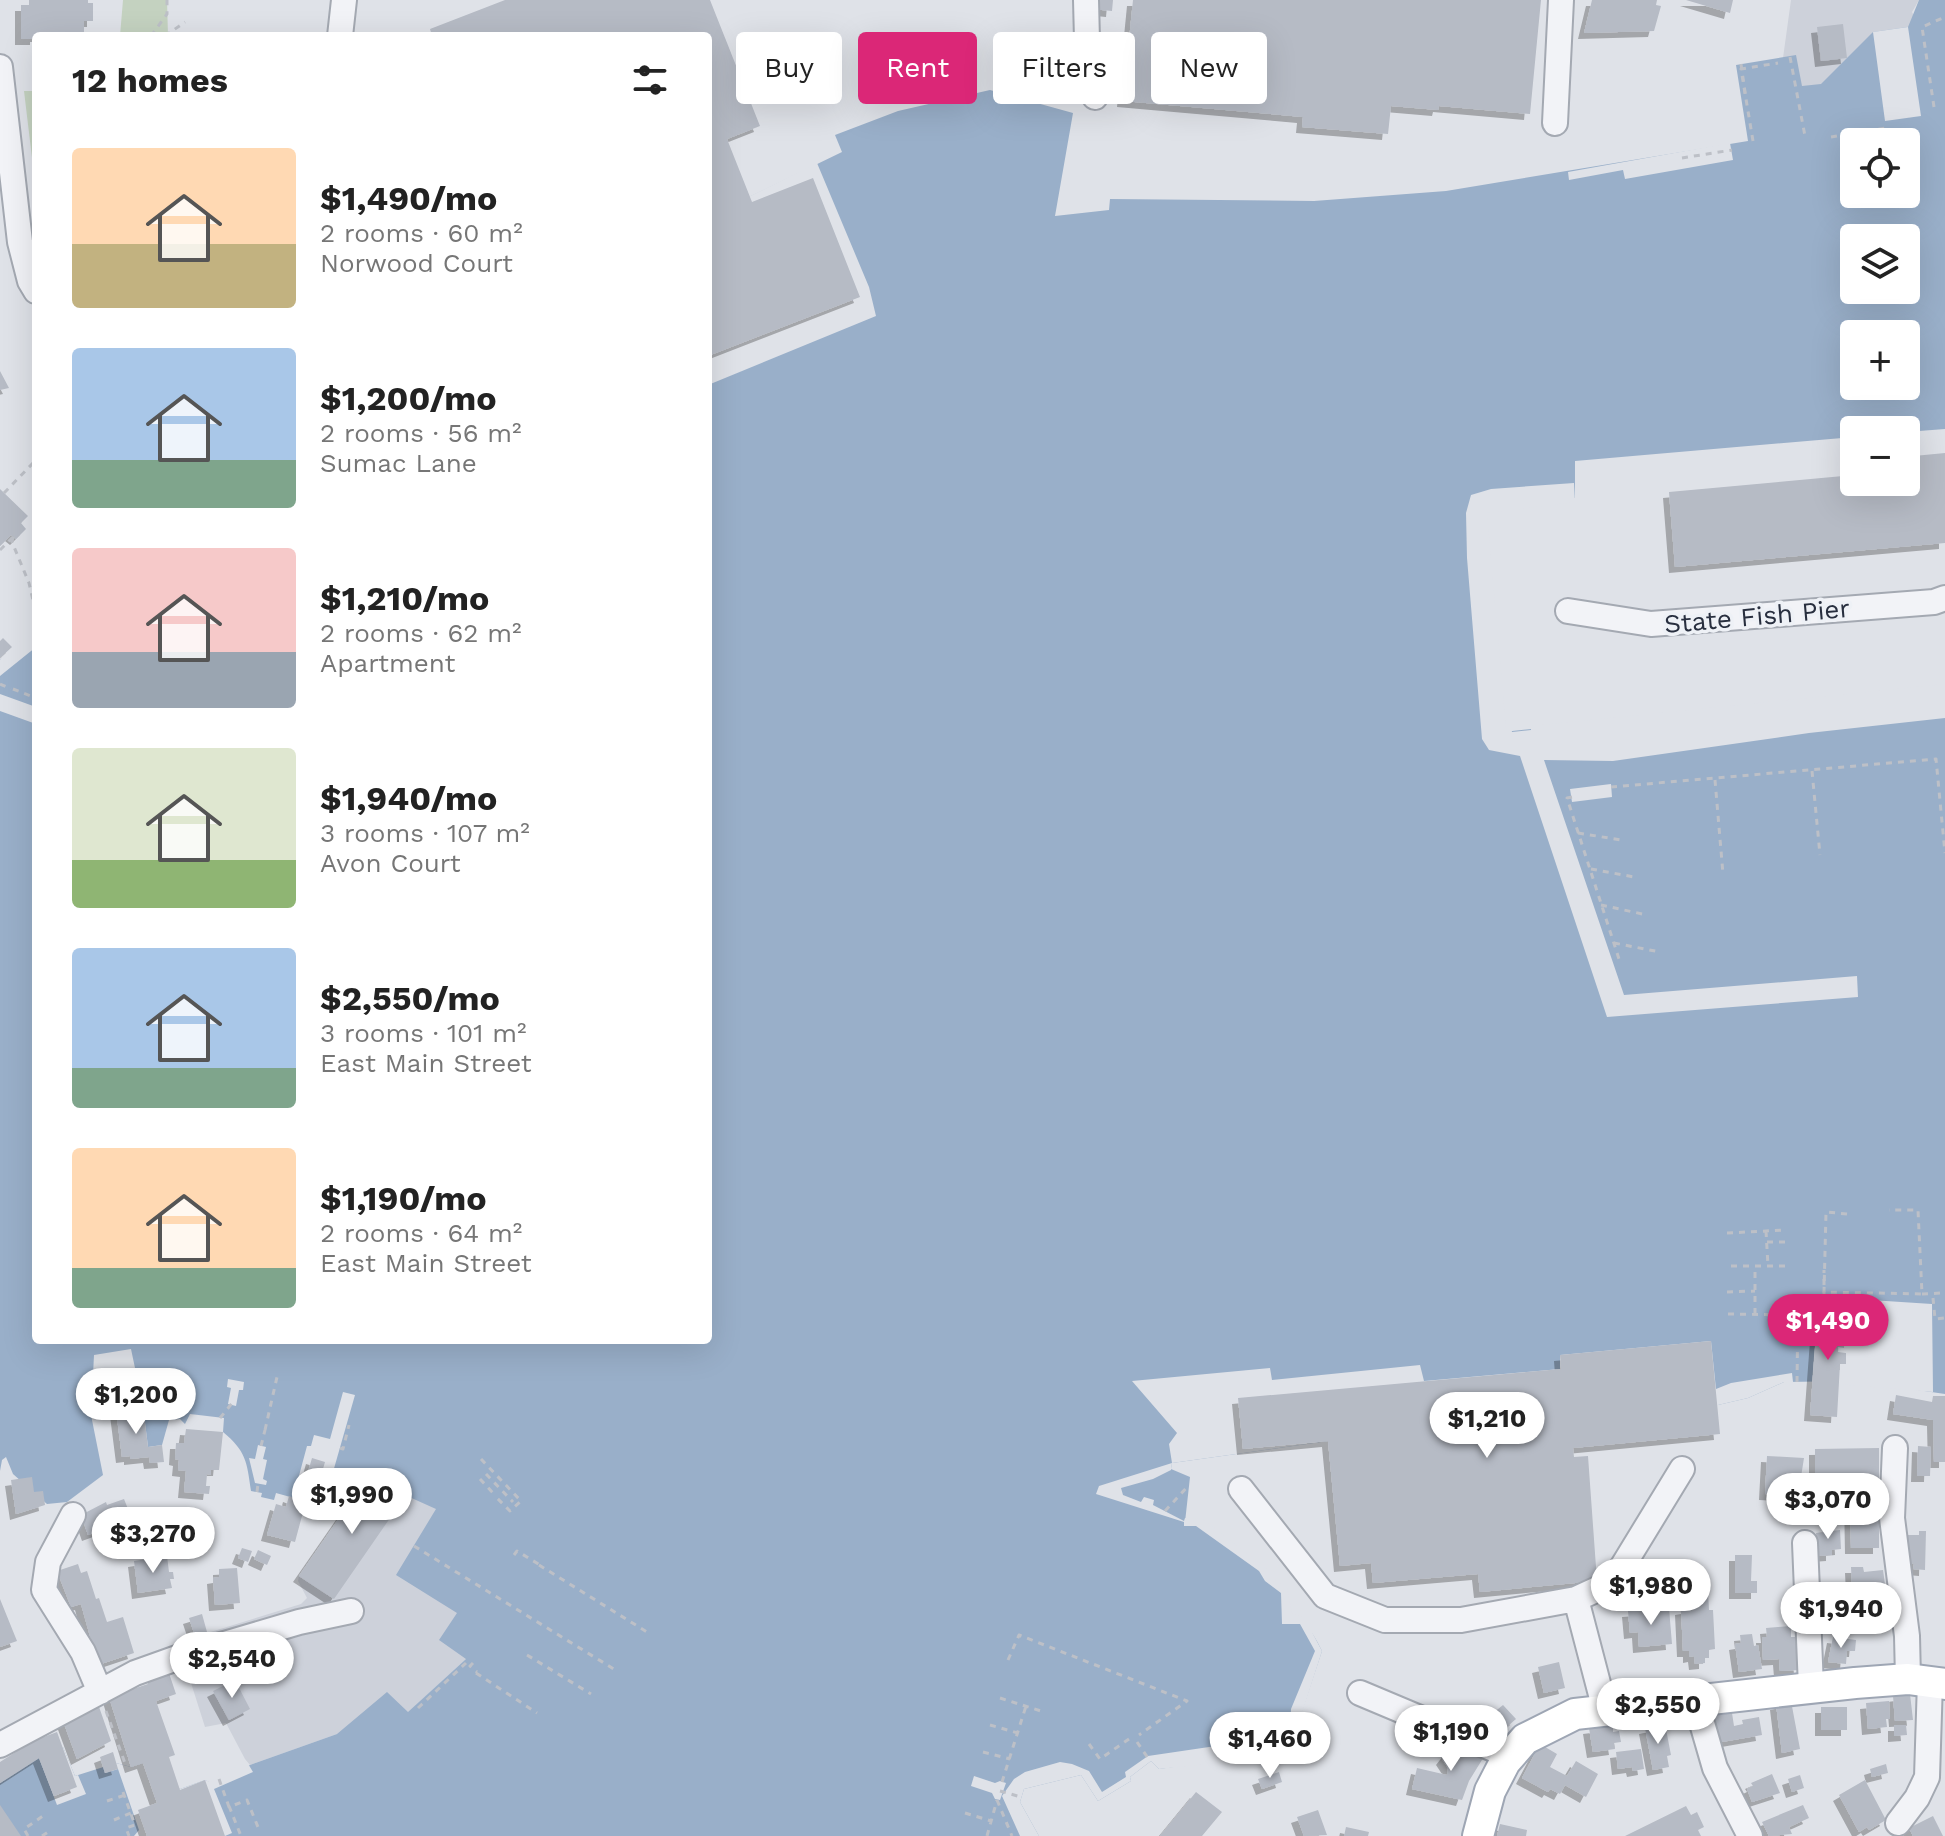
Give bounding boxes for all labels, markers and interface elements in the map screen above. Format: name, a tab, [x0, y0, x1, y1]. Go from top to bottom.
chip: Buy	[736, 32, 842, 104]
chip: Rent	[858, 32, 977, 104]
chip: Filters	[993, 32, 1135, 104]
chip: New	[1151, 32, 1267, 104]
icon: filters	[628, 58, 672, 102]
text: 12 homes	[72, 60, 228, 100]
map controls	[1840, 128, 1920, 496]
button: locate	[1840, 128, 1920, 208]
text: $1,490/mo	[320, 178, 497, 218]
icon: home	[136, 180, 232, 276]
text: 2 rooms · 60 m²	[320, 218, 523, 248]
button: layers	[1840, 224, 1920, 304]
text: Norwood Court	[320, 248, 513, 278]
button: +	[1840, 320, 1920, 400]
text: $1,200/mo	[320, 378, 497, 418]
icon: home	[136, 380, 232, 476]
button: −	[1840, 416, 1920, 496]
text: 2 rooms · 56 m²	[320, 418, 522, 448]
text: Sumac Lane	[320, 448, 477, 478]
text: $1,210/mo	[320, 578, 489, 618]
icon: home	[136, 580, 232, 676]
street label: State Fish Pier	[1663, 593, 1851, 639]
text: 2 rooms · 62 m²	[320, 618, 522, 648]
text: Apartment	[320, 648, 456, 678]
text: $1,940/mo	[320, 778, 497, 818]
icon: home	[136, 780, 232, 876]
text: 3 rooms · 107 m²	[320, 818, 530, 848]
text: Avon Court	[320, 848, 461, 878]
text: $2,550/mo	[320, 978, 500, 1018]
icon: home	[136, 980, 232, 1076]
text: 3 rooms · 101 m²	[320, 1018, 527, 1048]
text: East Main Street	[320, 1048, 532, 1078]
text: $1,190/mo	[320, 1178, 487, 1218]
icon: home	[136, 1180, 232, 1276]
text: 2 rooms · 64 m²	[320, 1218, 522, 1248]
text: East Main Street	[320, 1248, 532, 1278]
pin: $1,490	[1763, 1294, 1893, 1362]
text: $1,490	[1786, 1305, 1870, 1335]
pin: $1,200	[71, 1368, 201, 1436]
text: $1,200	[94, 1379, 178, 1409]
pin: $1,210	[1422, 1392, 1552, 1460]
text: $1,210	[1448, 1403, 1526, 1433]
pin: $1,990	[287, 1468, 417, 1536]
pin: $3,070	[1763, 1473, 1893, 1541]
text: $1,990	[310, 1479, 394, 1509]
text: $3,070	[1784, 1484, 1872, 1514]
pin: $3,270	[88, 1507, 218, 1575]
text: $3,270	[110, 1518, 196, 1548]
pin: $1,980	[1586, 1559, 1716, 1627]
text: $1,980	[1609, 1570, 1693, 1600]
pin: $1,940	[1776, 1582, 1906, 1650]
text: $1,940	[1799, 1593, 1883, 1623]
pin: $2,540	[167, 1632, 297, 1700]
text: $2,540	[188, 1643, 276, 1673]
pin: $2,550	[1593, 1678, 1723, 1746]
text: $2,550	[1615, 1689, 1701, 1719]
pin: $1,190	[1386, 1705, 1516, 1773]
pin: $1,460	[1205, 1712, 1335, 1780]
text: $1,190	[1413, 1716, 1489, 1746]
text: $1,460	[1228, 1723, 1312, 1753]

